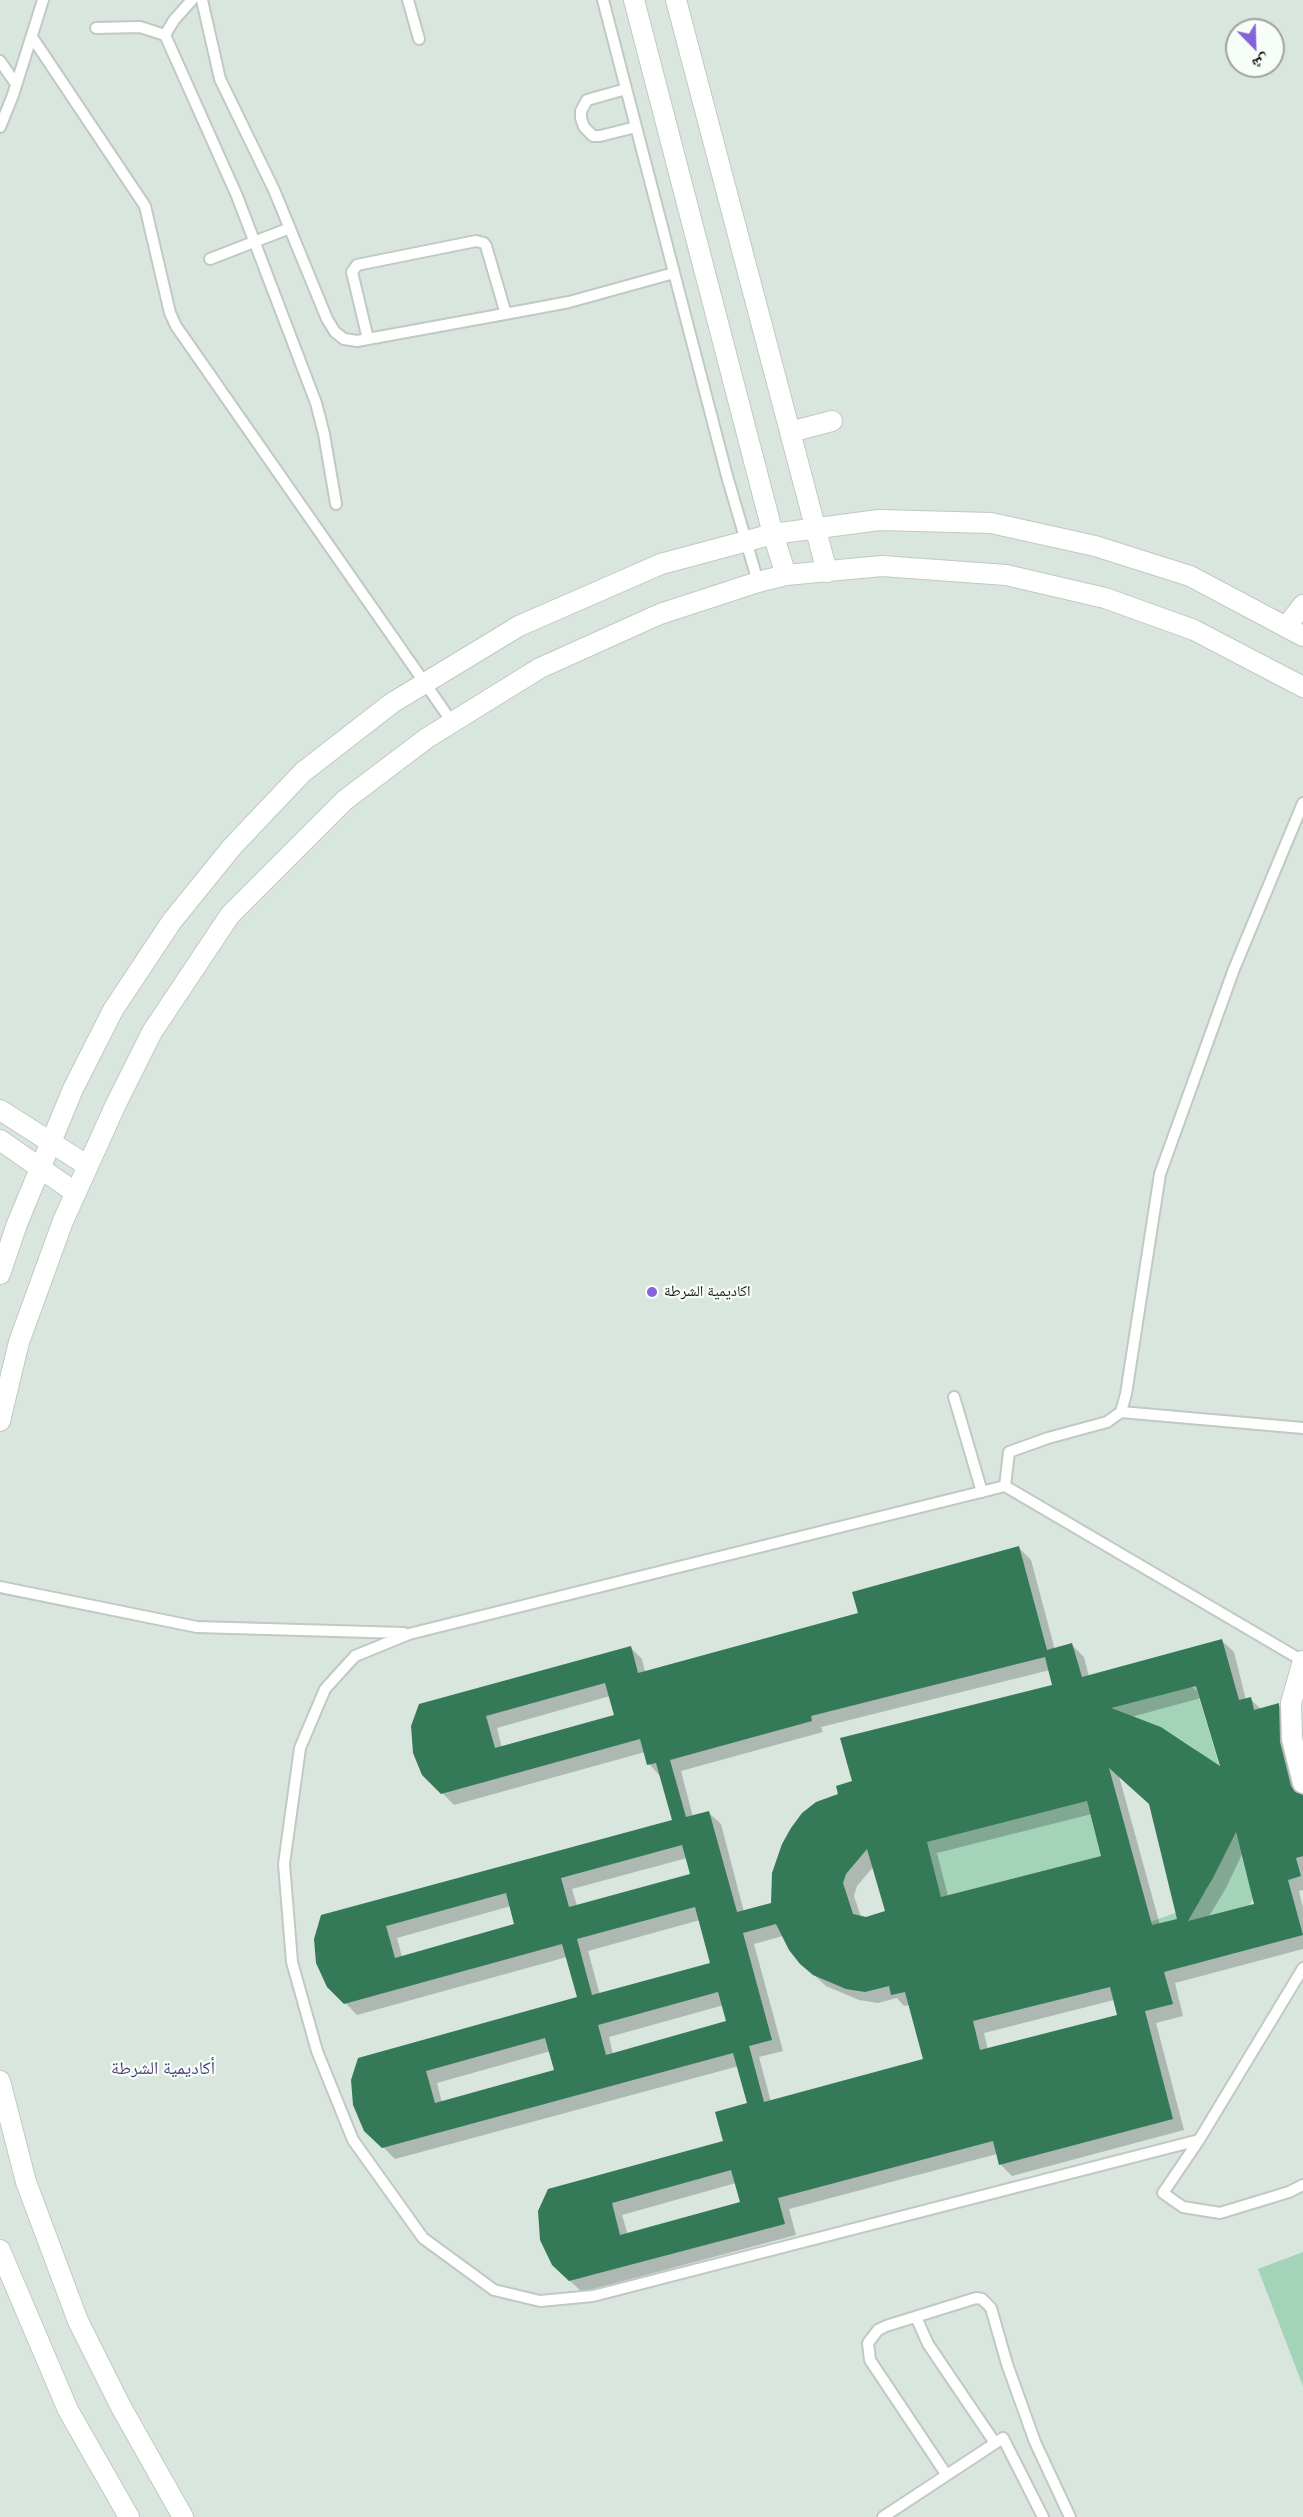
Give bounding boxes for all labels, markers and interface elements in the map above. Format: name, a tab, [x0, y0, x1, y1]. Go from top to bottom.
north arrow	[1225, 18, 1285, 78]
text: ش	[1249, 49, 1273, 76]
place label: اكاديمية الشرطة	[664, 1283, 751, 1301]
marker: اكاديمية الشرطة	[645, 1285, 659, 1299]
district label: أكاديمية الشرطة	[111, 2058, 215, 2080]

